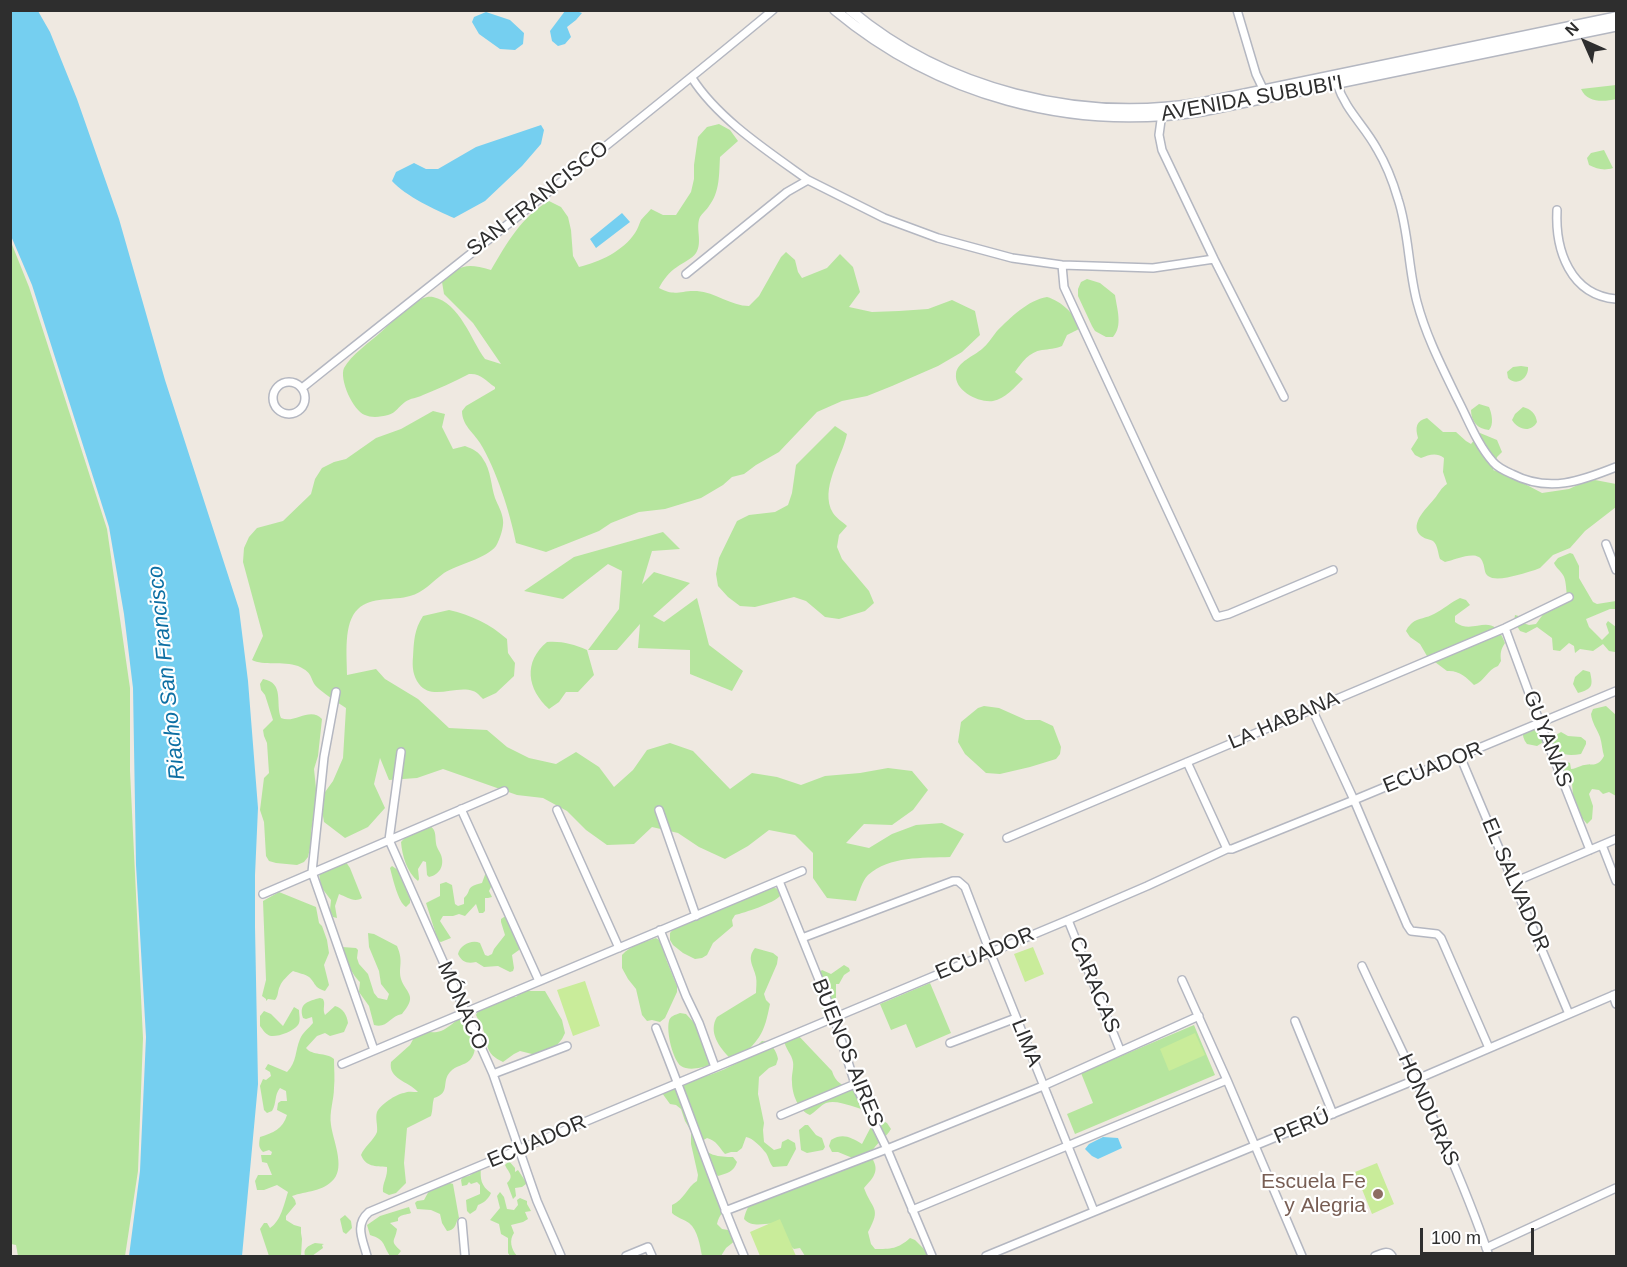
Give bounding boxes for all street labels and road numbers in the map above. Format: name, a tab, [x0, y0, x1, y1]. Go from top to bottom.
street label: AVENIDA SUBUBI'I	[1159, 71, 1345, 127]
street label: SAN FRANCISCO	[462, 136, 614, 262]
street label: LA HABANA	[1225, 686, 1343, 756]
street label: GUYANAS	[1517, 687, 1577, 791]
street label: ECUADOR	[1380, 737, 1486, 799]
street label: EL SALVADOR	[1476, 814, 1554, 956]
street label: ECUADOR	[932, 922, 1038, 986]
street label: CARACAS	[1063, 933, 1125, 1037]
street label: MÓNACO	[431, 958, 493, 1054]
street label: BUENOS AIRES	[806, 975, 888, 1131]
street label: LIMA	[1005, 1016, 1047, 1070]
street label: HONDURAS	[1392, 1050, 1464, 1170]
street label: PERÚ	[1270, 1104, 1334, 1150]
street label: ECUADOR	[484, 1110, 590, 1174]

